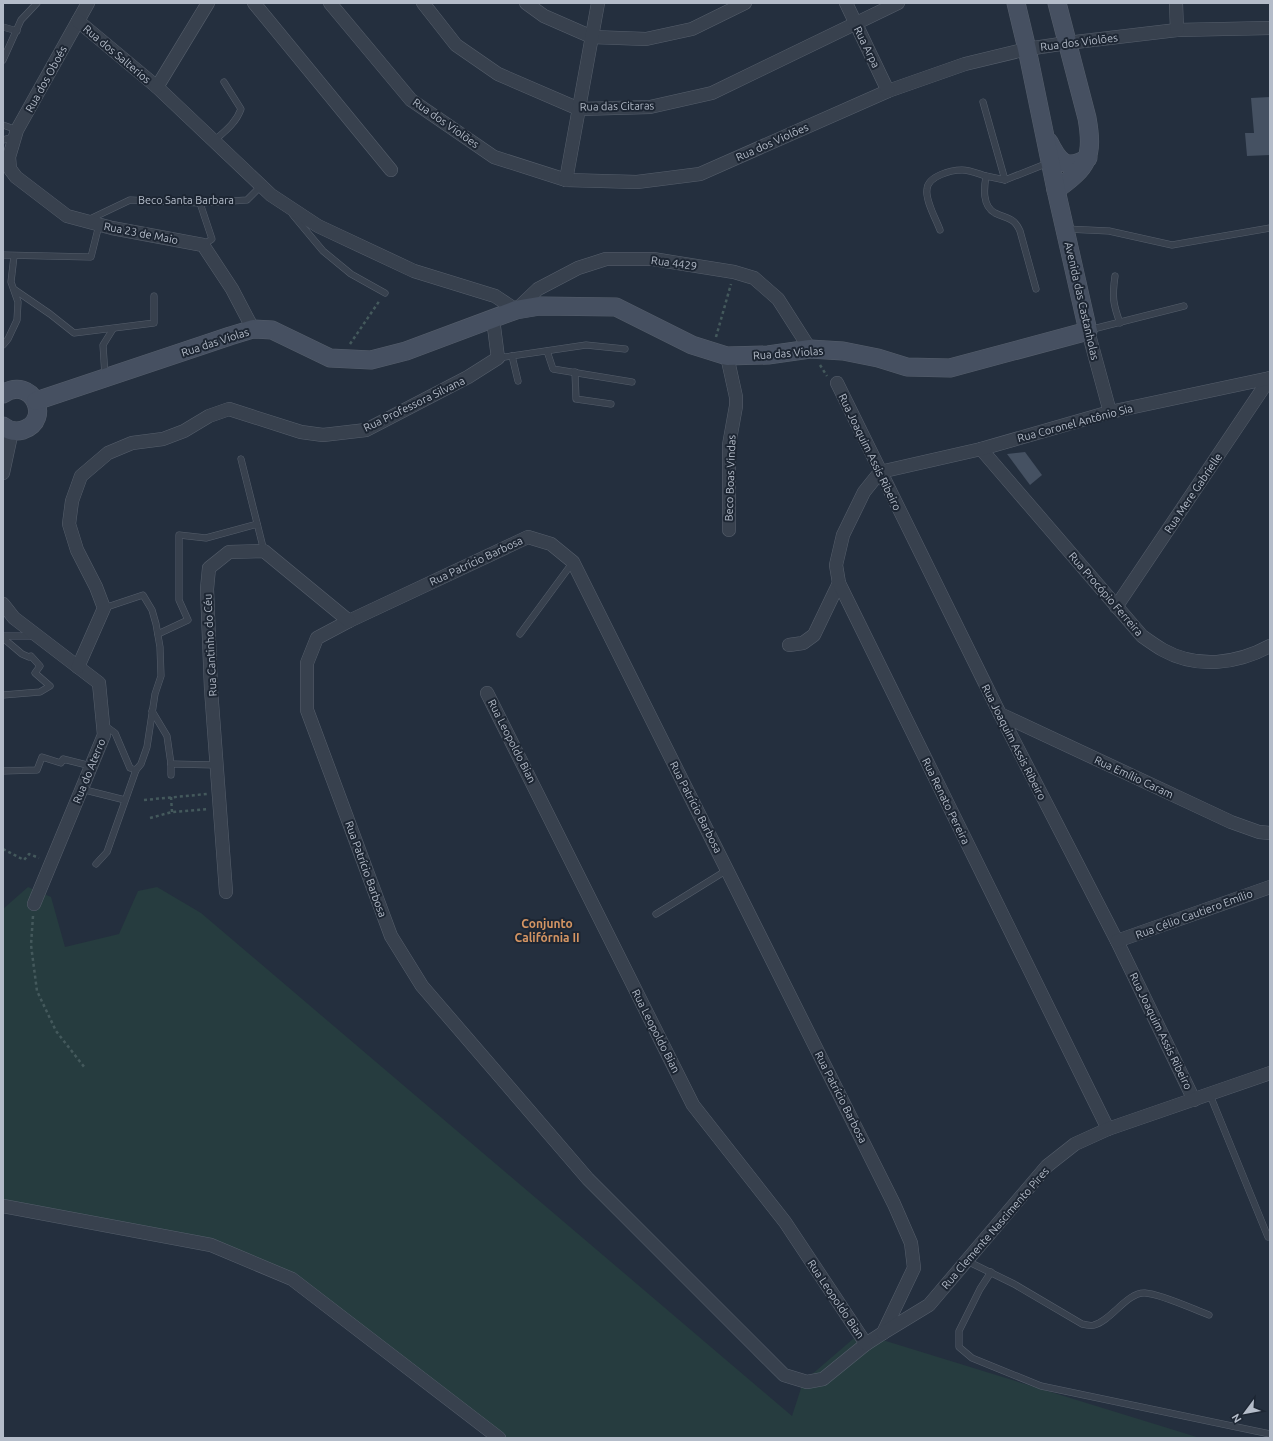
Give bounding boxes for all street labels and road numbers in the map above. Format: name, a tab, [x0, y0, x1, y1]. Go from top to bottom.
street label: Rua dos Salterios	[81, 22, 153, 86]
street label: Rua Arpa	[852, 24, 882, 70]
street label: Rua dos Violões	[1040, 31, 1119, 53]
street label: Rua dos Oboés	[23, 44, 69, 114]
street label: Rua dos Violões	[411, 96, 482, 150]
street label: Rua das Citaras	[580, 99, 655, 113]
street label: Rua dos Violões	[734, 121, 810, 163]
street label: Beco Santa Barbara	[138, 194, 234, 206]
street label: Rua 23 de Maio	[103, 220, 179, 246]
street label: Avenida das Castanholas	[1063, 241, 1101, 361]
street label: Rua 4429	[650, 254, 698, 272]
street label: Rua das Violas	[180, 325, 251, 359]
street label: Rua das Violas	[752, 345, 824, 361]
street label: Rua Professora Silvana	[361, 374, 467, 434]
street label: Rua Joaquim Assis Ribeiro	[836, 392, 904, 512]
street label: Rua Coronel Antônio Sia	[1016, 402, 1134, 444]
street label: Beco Boas Vindas	[722, 434, 738, 521]
street label: Rua Mere Gabrielle	[1162, 451, 1224, 535]
street label: Rua Patrício Barbosa	[427, 534, 525, 588]
street label: Rua Procópio Ferreira	[1066, 550, 1146, 638]
street label: Rua Cantinho do Céu	[201, 593, 219, 697]
street label: Rua Joaquim Assis Ribeiro	[980, 682, 1048, 802]
street label: Rua Leopoldo Bian	[486, 697, 538, 785]
street label: Rua do Aterro	[71, 737, 107, 805]
street label: Rua Emílio Caram	[1093, 753, 1175, 801]
street label: Rua Renato Pereira	[920, 756, 972, 846]
street label: Rua Patrício Barbosa	[668, 759, 724, 855]
street label: Rua Patrício Barbosa	[343, 819, 389, 919]
street label: Rua Célio Cautiero Emílio	[1134, 887, 1254, 941]
street label: Rua Joaquim Assis Ribeiro	[1127, 971, 1195, 1091]
street label: Rua Leopoldo Bian	[630, 987, 682, 1075]
street label: Rua Patrício Barbosa	[813, 1049, 869, 1145]
street label: Rua Clemente Nascimento Pires	[939, 1165, 1051, 1291]
street label: Rua Leopoldo Bian	[805, 1257, 867, 1341]

